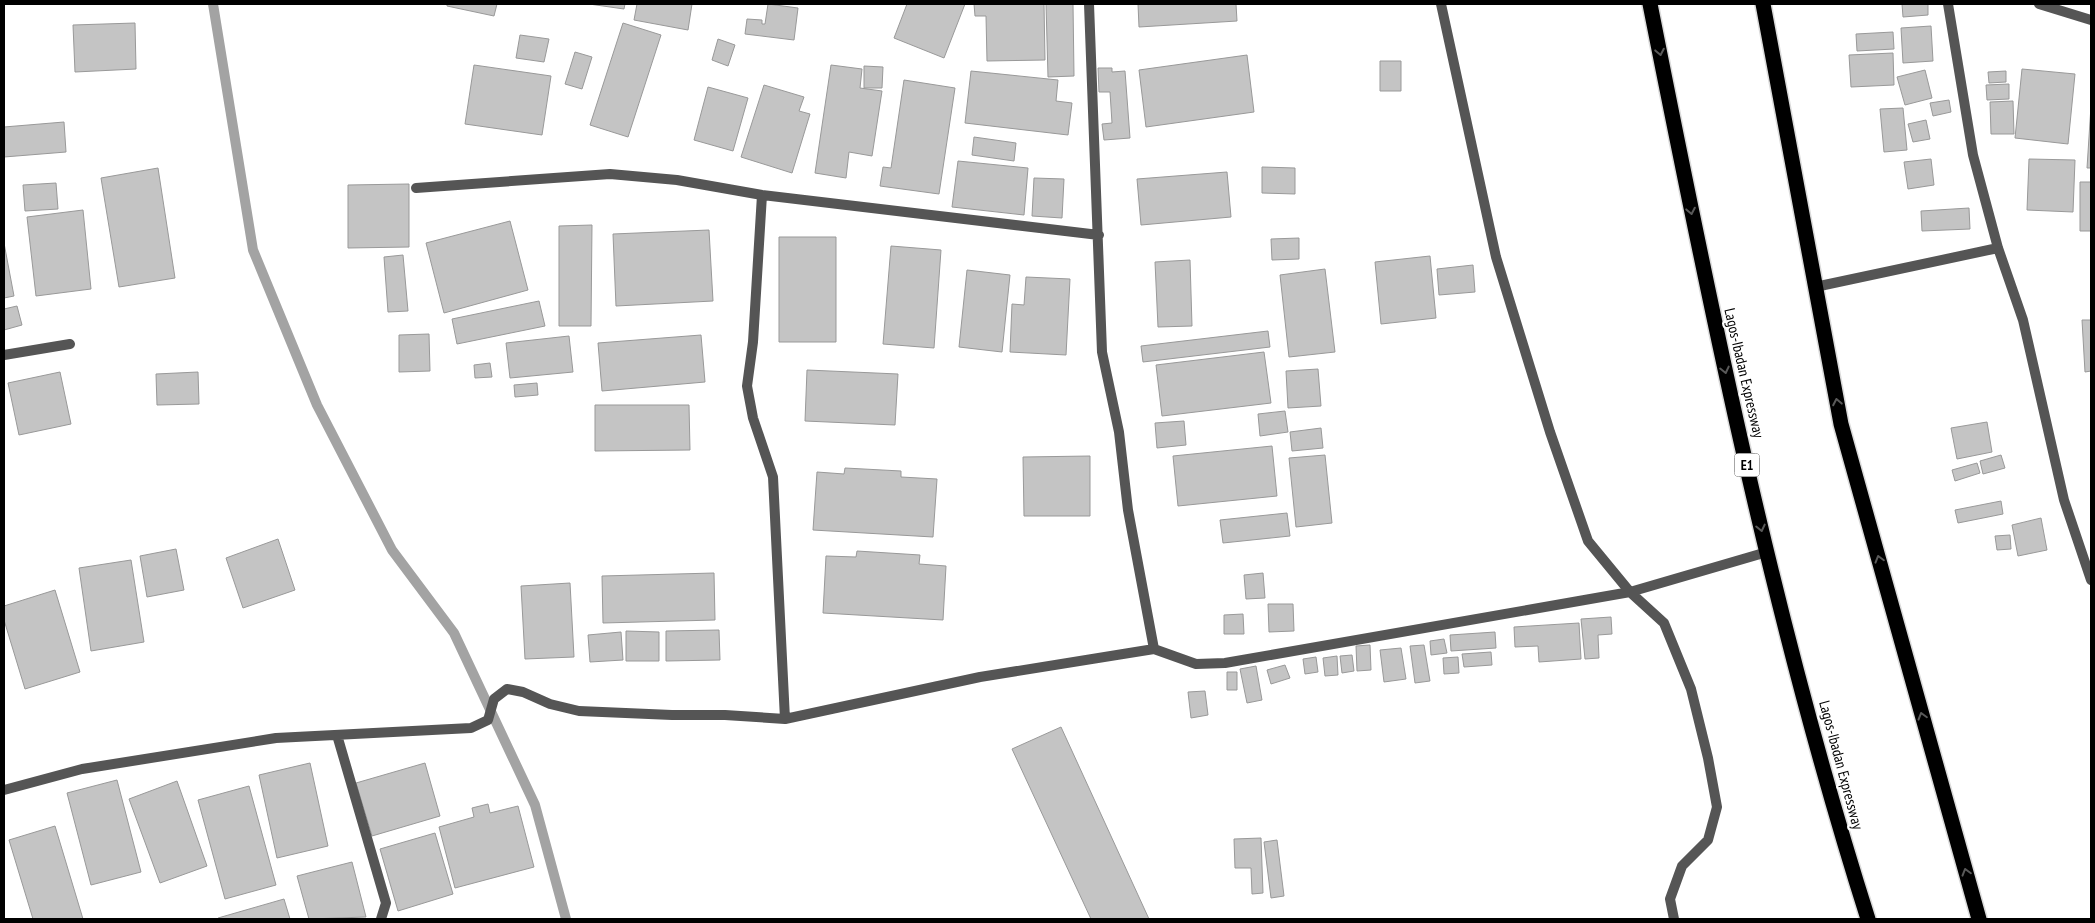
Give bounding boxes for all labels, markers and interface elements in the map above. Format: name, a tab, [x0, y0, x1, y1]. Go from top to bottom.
one-way arrow	[1654, 47, 1665, 56]
one-way arrow	[1686, 207, 1696, 215]
street label: Lagos-Ibadan Expressway	[1720, 306, 1769, 440]
one-way arrow	[1719, 365, 1730, 374]
one-way arrow	[1832, 398, 1843, 407]
road number: E1	[1734, 454, 1760, 476]
one-way arrow	[1755, 524, 1766, 533]
one-way arrow	[1874, 556, 1884, 564]
street label: Lagos-Ibadan Expressway	[1815, 698, 1868, 832]
one-way arrow	[1918, 712, 1928, 720]
one-way arrow	[1961, 869, 1971, 877]

